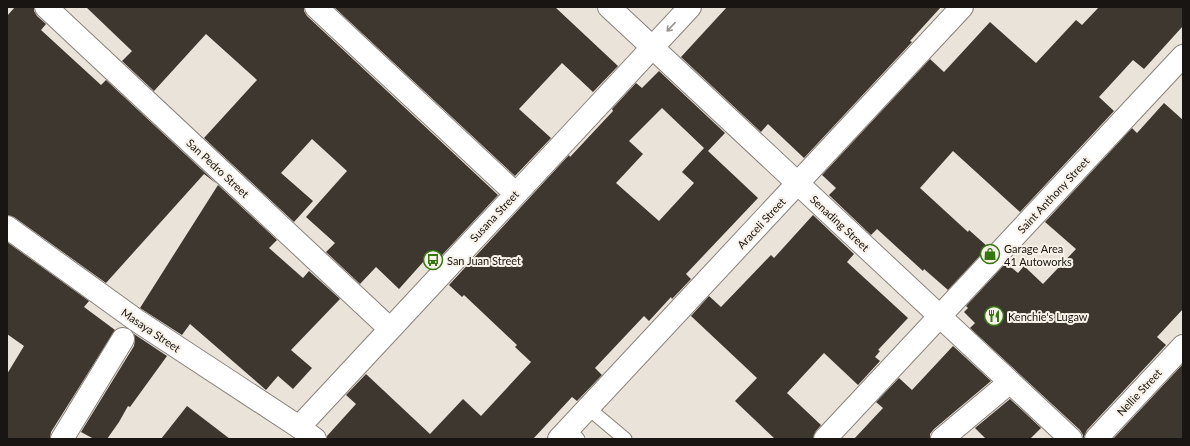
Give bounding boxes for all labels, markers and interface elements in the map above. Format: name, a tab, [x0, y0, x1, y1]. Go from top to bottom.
one-way arrow	[666, 22, 676, 32]
street label: San Pedro Street	[184, 136, 252, 200]
street label: Saint Anthony Street	[1014, 154, 1092, 236]
street label: Susana Street	[467, 188, 521, 244]
street label: Senading Street	[808, 192, 872, 254]
street label: Araceli Street	[734, 195, 788, 251]
place label: Garage Area 41 Autoworks	[1004, 242, 1072, 268]
shop icon: Garage Area 41 Autoworks	[979, 243, 1001, 265]
bus stop icon: San Juan Street	[422, 249, 444, 271]
place label: San Juan Street	[447, 254, 521, 267]
street label: Masaya Street	[119, 305, 183, 355]
restaurant icon: Kenchie's Lugaw	[983, 305, 1005, 327]
place label: Kenchie's Lugaw	[1008, 310, 1088, 323]
street label: Nellie Street	[1114, 366, 1164, 418]

